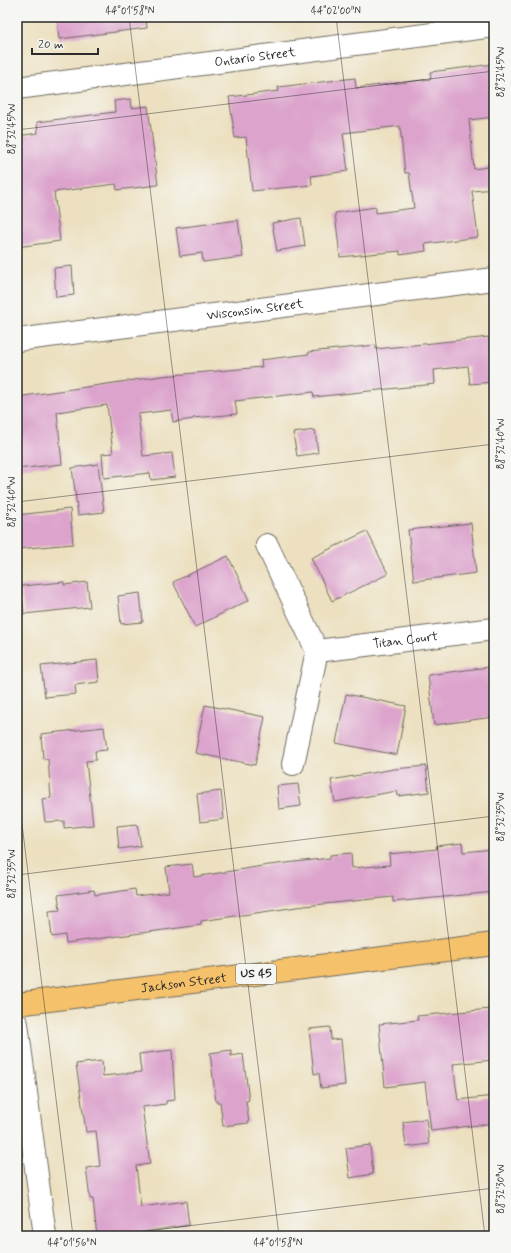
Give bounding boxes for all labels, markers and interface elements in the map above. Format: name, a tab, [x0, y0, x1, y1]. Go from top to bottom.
text: 44°01'58"N	[105, 4, 155, 18]
text: 44°02'00"N	[311, 4, 361, 18]
scale bar	[32, 30, 98, 56]
text: 20 m	[38, 37, 64, 53]
street label: Ontario Street	[213, 43, 297, 71]
text: 88°32'45"W	[494, 47, 508, 97]
text: 88°32'45"W	[5, 104, 19, 154]
street label: Wisconsin Street	[206, 295, 305, 324]
text: 88°32'40"W	[494, 419, 508, 469]
text: 88°32'40"W	[5, 477, 19, 527]
street label: Titan Court	[372, 628, 439, 653]
text: 88°32'35"W	[494, 793, 508, 841]
text: 88°32'35"W	[5, 850, 19, 898]
road number: US 45	[236, 964, 276, 984]
street label: Jackson Street	[140, 969, 228, 997]
text: 88°32'30"W	[494, 1164, 508, 1214]
text: 44°01'56"N	[47, 1236, 97, 1250]
text: 44°01'58"N	[253, 1236, 303, 1250]

